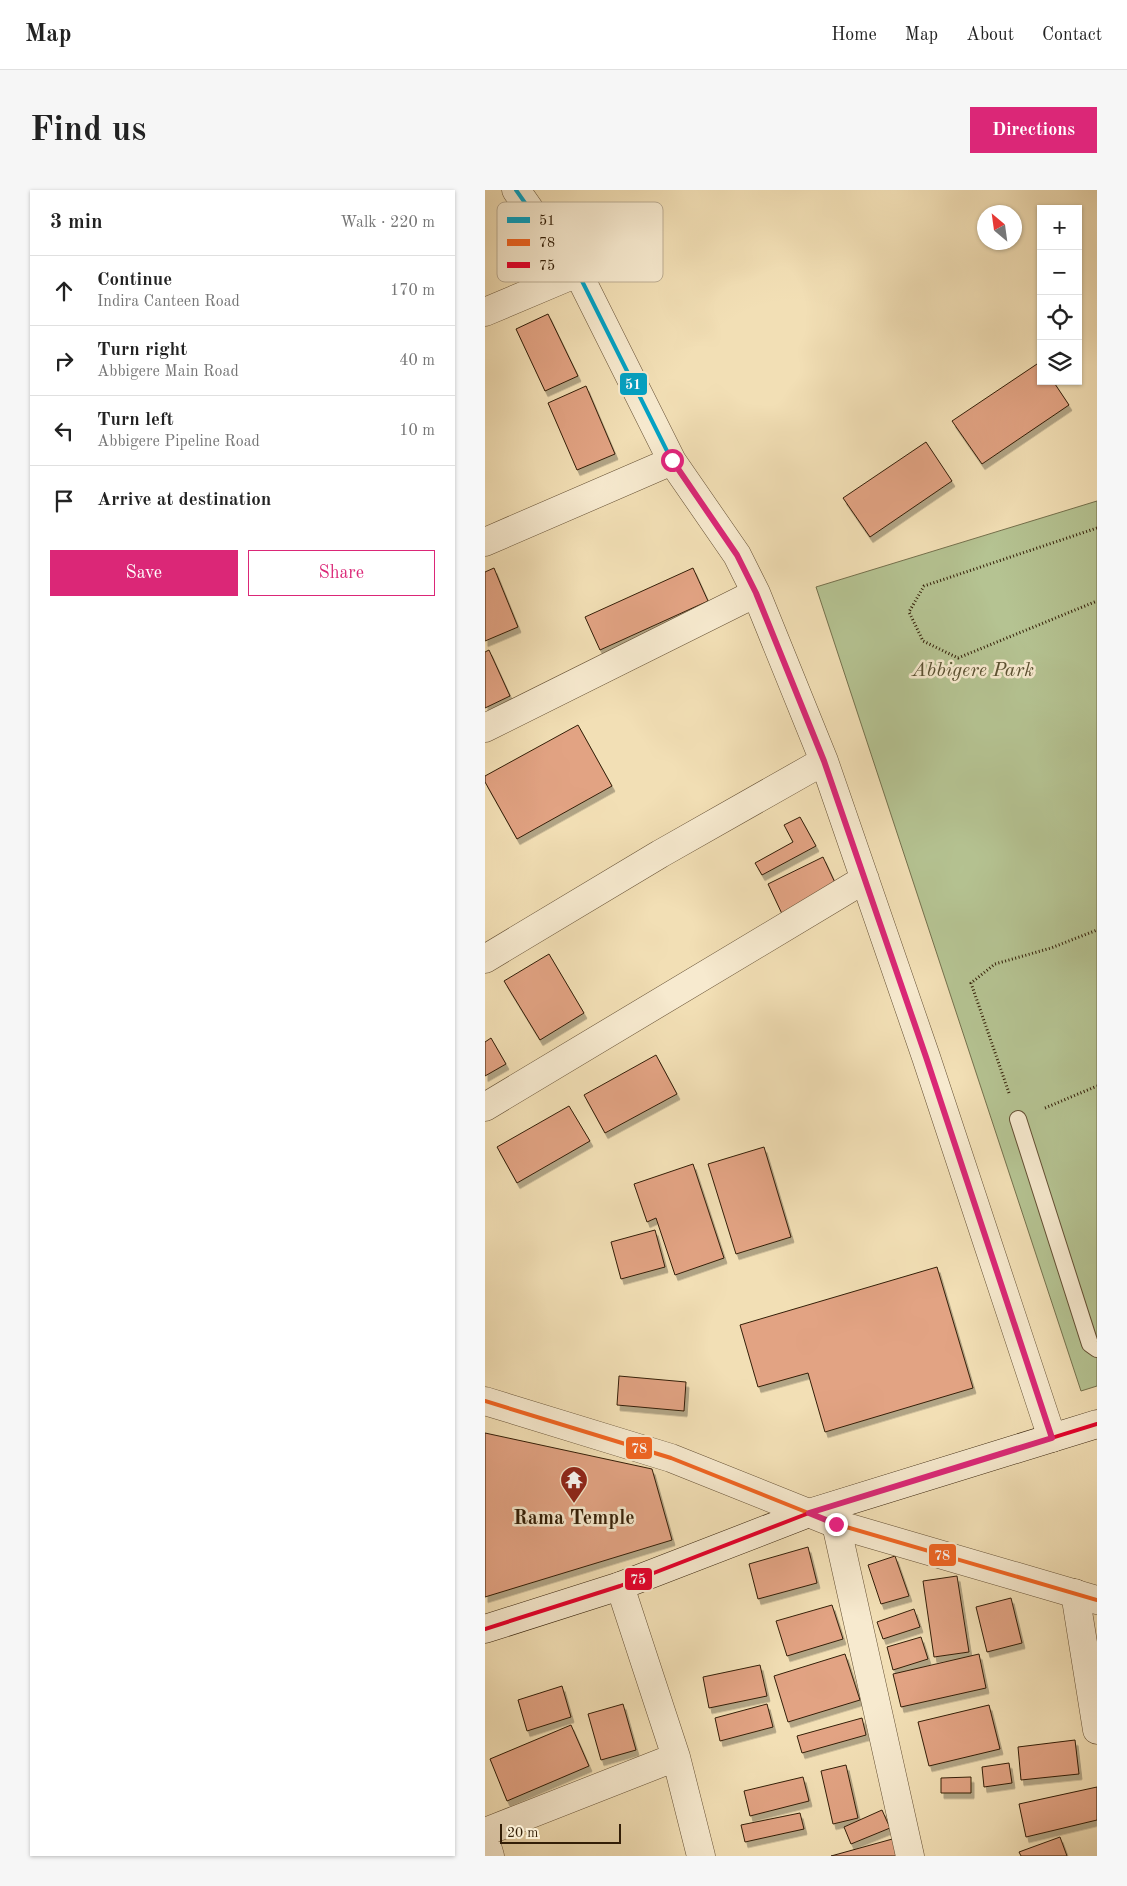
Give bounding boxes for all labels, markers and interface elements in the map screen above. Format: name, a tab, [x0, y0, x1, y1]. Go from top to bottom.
text: Map	[25, 23, 72, 47]
text: Home	[831, 26, 877, 44]
text: Map	[905, 26, 938, 44]
text: About	[966, 26, 1014, 44]
text: Contact	[1042, 26, 1102, 44]
button: Directions	[970, 107, 1097, 153]
text: Find us	[30, 113, 146, 148]
legend	[497, 202, 663, 282]
north arrow	[977, 205, 1022, 250]
map controls	[1037, 205, 1082, 385]
button: +	[1037, 205, 1082, 250]
text: 3 min	[50, 212, 103, 233]
text: 51	[539, 214, 555, 228]
text: Walk · 220 m	[340, 215, 435, 231]
text: 78	[539, 236, 555, 250]
button: −	[1037, 250, 1082, 295]
text: 75	[539, 259, 555, 273]
text: Continue	[97, 271, 172, 290]
icon: ahead	[50, 277, 78, 305]
text: 170 m	[390, 283, 435, 299]
text: Indira Canteen Road	[97, 294, 240, 310]
button: locate	[1037, 295, 1082, 340]
button: layers	[1037, 340, 1082, 385]
text: Turn right	[97, 341, 187, 360]
icon: right	[50, 347, 78, 375]
text: 40 m	[399, 353, 435, 369]
text: Abbigere Main Road	[97, 364, 239, 380]
line badge: 51	[619, 372, 648, 396]
text: 51	[625, 378, 641, 392]
text: Turn left	[97, 411, 174, 430]
icon: left	[50, 417, 78, 445]
text: 10 m	[399, 423, 435, 439]
text: Abbigere Pipeline Road	[97, 434, 260, 450]
route start	[661, 449, 684, 472]
icon: arrive	[50, 487, 78, 515]
text: Arrive at destination	[97, 491, 271, 510]
button: Save	[50, 550, 238, 596]
button: Share	[248, 550, 435, 596]
park label: Abbigere Park	[911, 661, 1034, 681]
line badge: 78	[625, 1436, 653, 1460]
text: 78	[631, 1442, 647, 1456]
temple icon: Rama Temple	[559, 1465, 589, 1504]
place label: Rama Temple	[513, 1509, 635, 1529]
route end	[825, 1513, 848, 1536]
line badge: 78	[928, 1543, 957, 1567]
text: 78	[934, 1549, 950, 1563]
line badge: 75	[624, 1567, 653, 1591]
text: 75	[630, 1573, 646, 1587]
scale bar	[500, 1821, 621, 1844]
text: 20 m	[507, 1826, 538, 1840]

